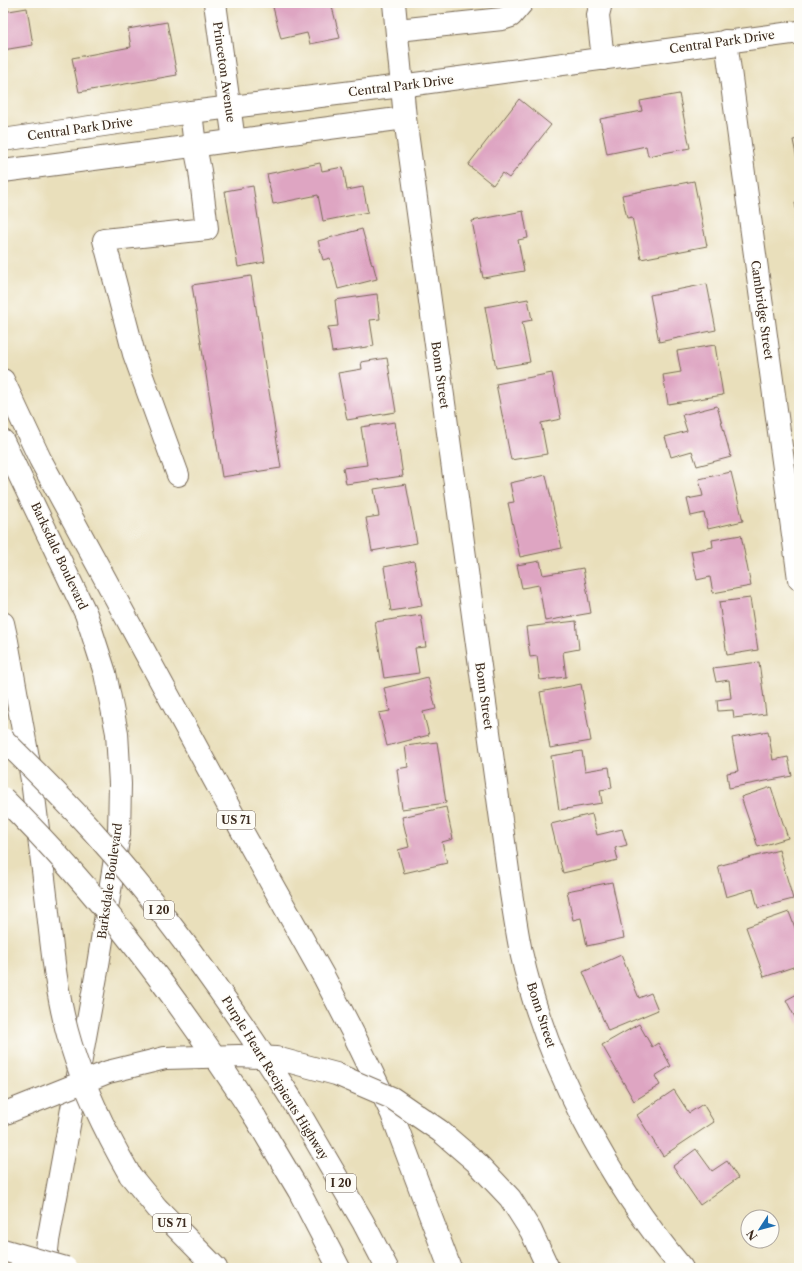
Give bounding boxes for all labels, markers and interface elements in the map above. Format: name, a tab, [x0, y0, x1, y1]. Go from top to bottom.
street label: Princeton Avenue	[210, 21, 239, 124]
street label: Central Park Drive	[668, 27, 776, 56]
street label: Central Park Drive	[347, 72, 455, 99]
street label: Central Park Drive	[26, 114, 134, 143]
street label: Cambridge Street	[748, 259, 777, 361]
street label: Bonn Street	[428, 340, 453, 410]
street label: Barksdale Boulevard	[28, 500, 91, 613]
street label: Bonn Street	[472, 661, 497, 731]
road number: US 71	[217, 811, 255, 829]
street label: Barksdale Boulevard	[94, 821, 125, 940]
road number: I 20	[144, 901, 174, 919]
street label: Bonn Street	[524, 980, 559, 1050]
street label: Purple Heart Recipients Highway	[219, 993, 332, 1162]
road number: I 20	[326, 1174, 356, 1192]
north arrow	[740, 1209, 780, 1249]
road number: US 71	[153, 1214, 191, 1232]
text: N	[743, 1227, 760, 1243]

